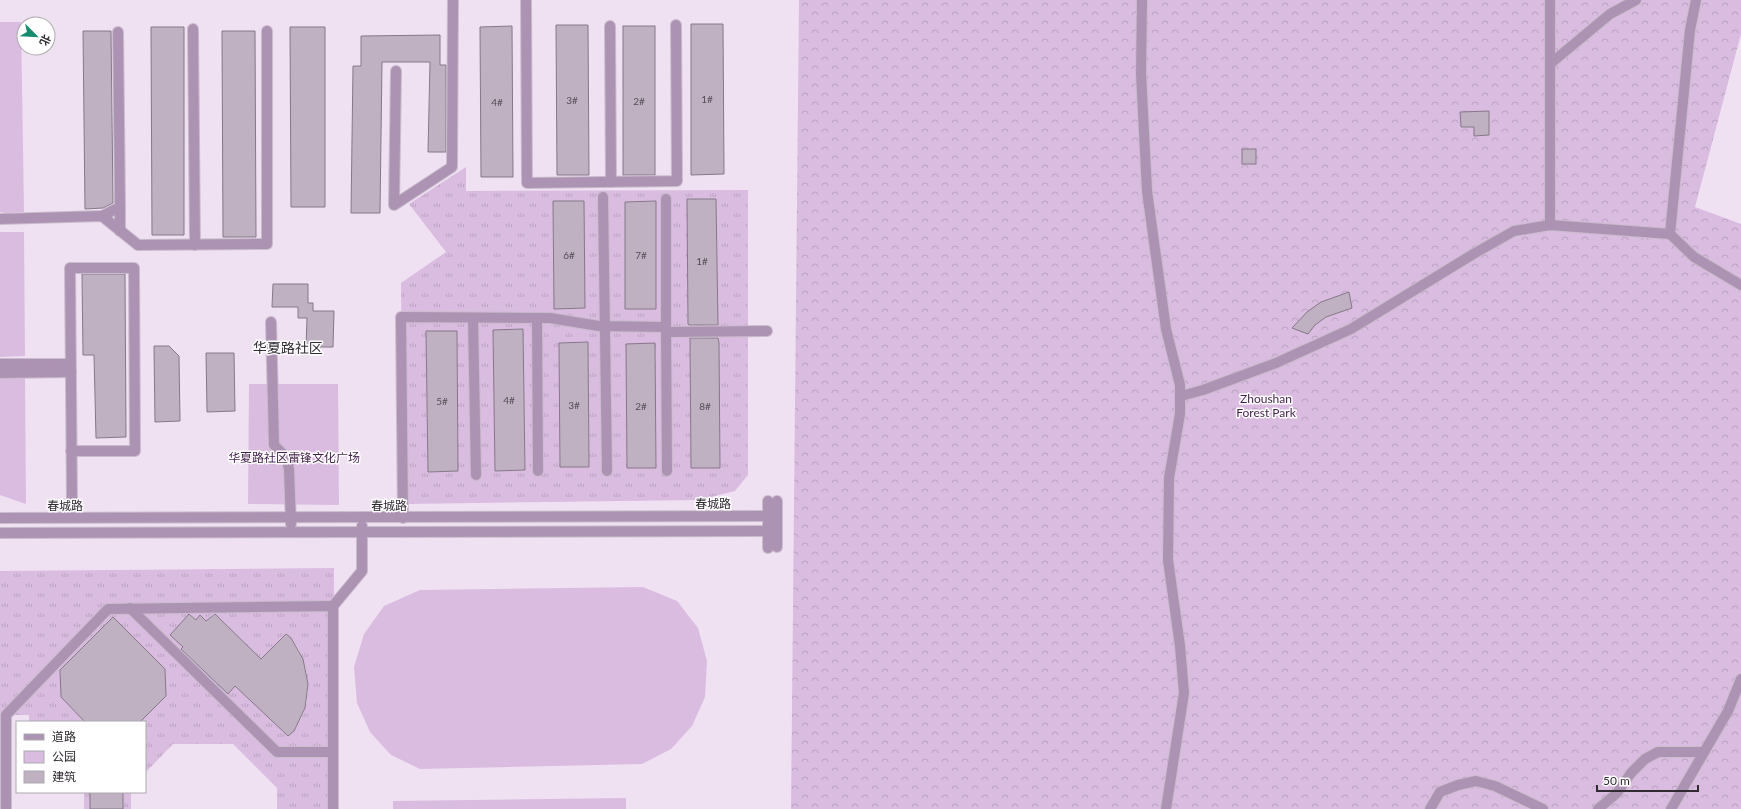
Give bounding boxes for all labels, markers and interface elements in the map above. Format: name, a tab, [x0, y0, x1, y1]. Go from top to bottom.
north arrow	[16, 16, 56, 56]
text: 北	[37, 33, 54, 48]
house number: 1#	[701, 93, 713, 105]
house number: 3#	[566, 94, 578, 106]
house number: 2#	[633, 95, 645, 107]
house number: 4#	[491, 96, 503, 108]
house number: 6#	[563, 249, 575, 261]
house number: 7#	[635, 249, 647, 261]
house number: 1#	[696, 255, 708, 267]
district label: 华夏路社区	[253, 339, 323, 356]
park label: Zhoushan Forest Park	[1236, 391, 1297, 420]
house number: 4#	[503, 394, 515, 406]
house number: 5#	[436, 395, 448, 407]
house number: 3#	[568, 399, 580, 411]
house number: 2#	[635, 400, 647, 412]
house number: 8#	[699, 400, 711, 412]
park label: 华夏路社区雷锋文化广场	[228, 450, 360, 465]
street label: 春城路	[695, 496, 731, 511]
street label: 春城路	[47, 498, 83, 513]
street label: 春城路	[371, 498, 407, 513]
legend	[16, 721, 146, 793]
text: 道路	[52, 729, 76, 744]
text: 公园	[52, 749, 76, 764]
scale bar	[1597, 767, 1698, 793]
text: 建筑	[52, 769, 76, 784]
text: 50 m	[1603, 773, 1630, 788]

